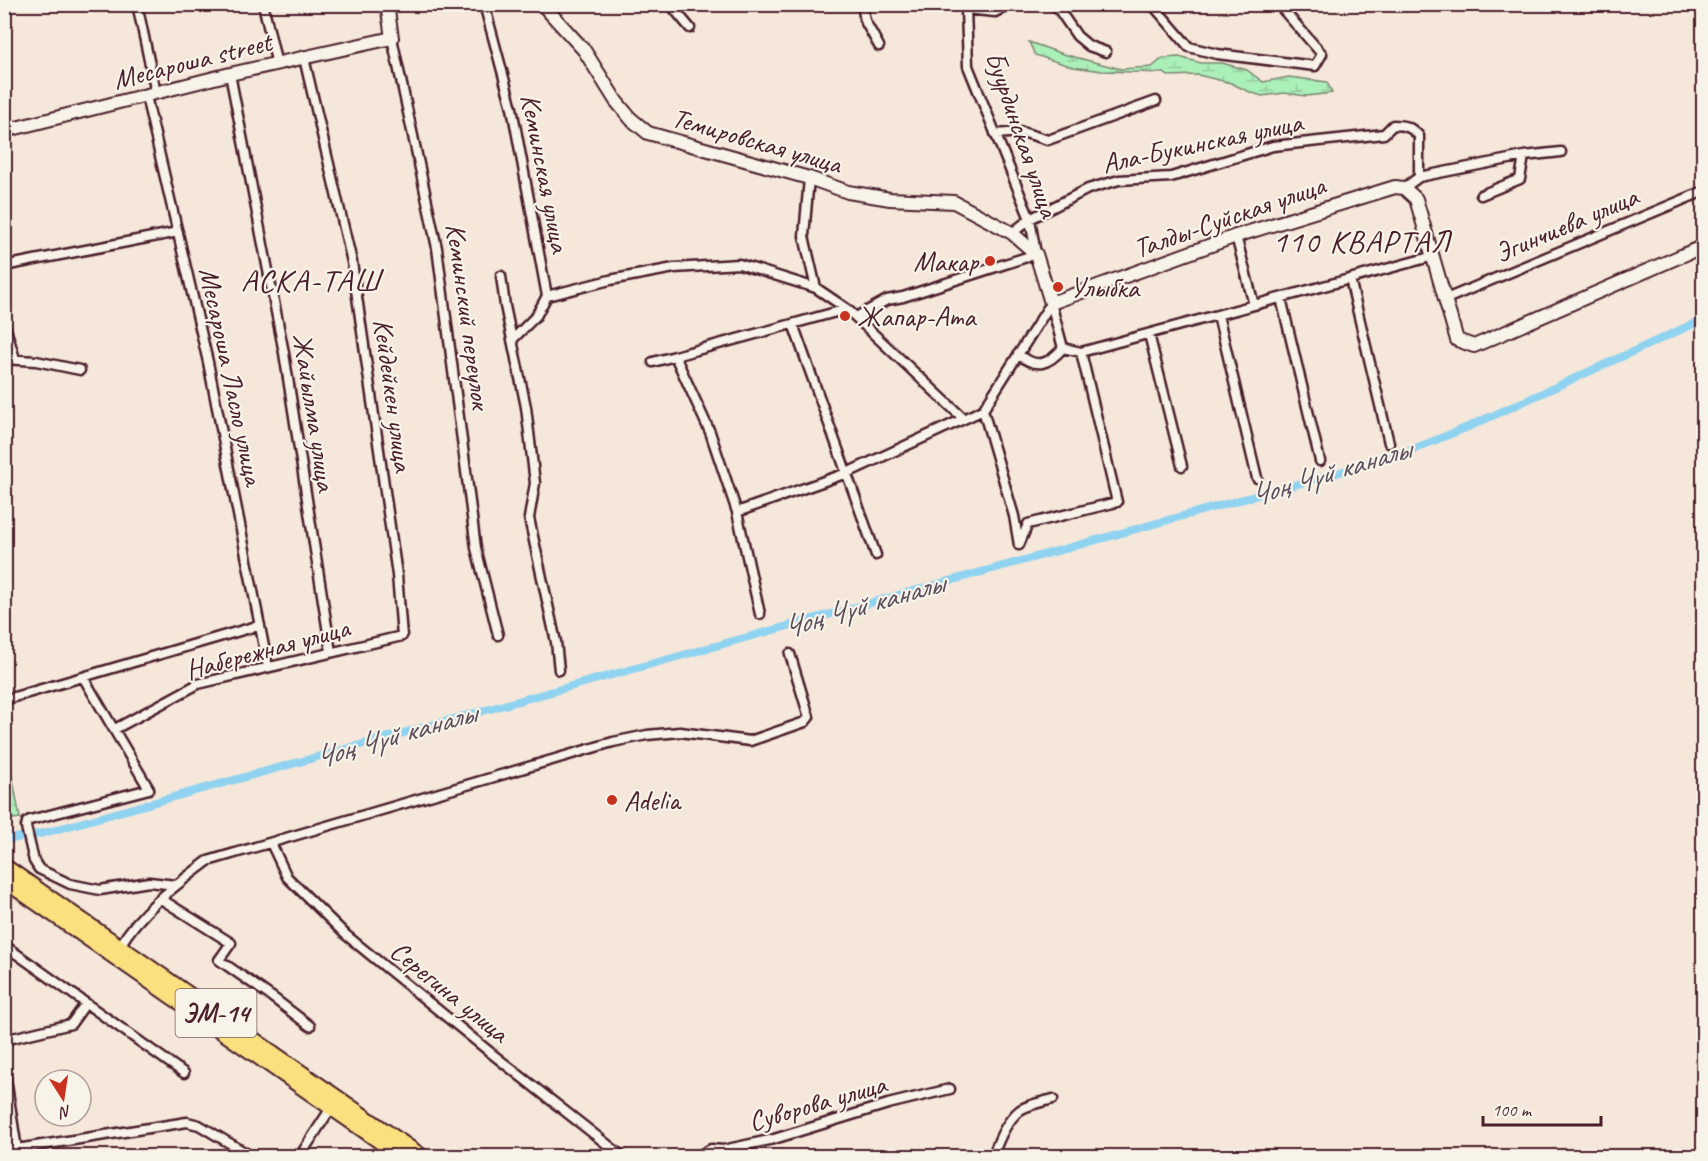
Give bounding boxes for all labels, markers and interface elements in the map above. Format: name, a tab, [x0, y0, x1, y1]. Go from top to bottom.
street label: Месароша street	[110, 23, 277, 97]
street label: Буурдинская улица	[978, 47, 1068, 223]
street label: Кеминская улица	[513, 91, 578, 257]
street label: Темировская улица	[668, 100, 847, 182]
street label: Ала-Букинская улица	[1099, 104, 1307, 181]
street label: Талды-Суйская улица	[1129, 167, 1331, 266]
street label: Эгинчиева улица	[1489, 178, 1645, 270]
street label: Кеминский переулок	[438, 221, 499, 414]
district label: 110 КВАРТАЛ	[1272, 221, 1453, 262]
place label: Макар	[913, 244, 979, 279]
marker: Макар	[983, 254, 997, 268]
district label: АСКА-ТАШ	[241, 260, 385, 301]
street label: Месароша Ласло улица	[191, 264, 272, 491]
place label: Улыбка	[1070, 270, 1141, 305]
marker: Улыбка	[1051, 280, 1065, 294]
place label: Жапар-Ата	[857, 299, 977, 334]
marker: Жапар-Ата	[838, 309, 852, 323]
street label: Кейдейкен улица	[365, 316, 422, 475]
street label: Жайылма улица	[285, 331, 345, 495]
water label: Чоң Чүй каналы	[1245, 428, 1420, 514]
water label: Чоң Чүй каналы	[778, 562, 953, 646]
street label: Набережная улица	[181, 609, 355, 687]
water label: Чоң Чүй каналы	[310, 692, 485, 776]
place label: Adelia	[624, 783, 682, 818]
marker: Adelia	[605, 793, 619, 807]
street label: Серегина улица	[383, 933, 518, 1051]
road number: ЭМ-14	[176, 989, 256, 1037]
street label: Суворова улица	[744, 1066, 892, 1139]
north arrow	[33, 1068, 93, 1128]
scale bar	[1483, 1089, 1602, 1127]
text: 100 m	[1492, 1099, 1533, 1121]
text: N	[56, 1101, 73, 1123]

